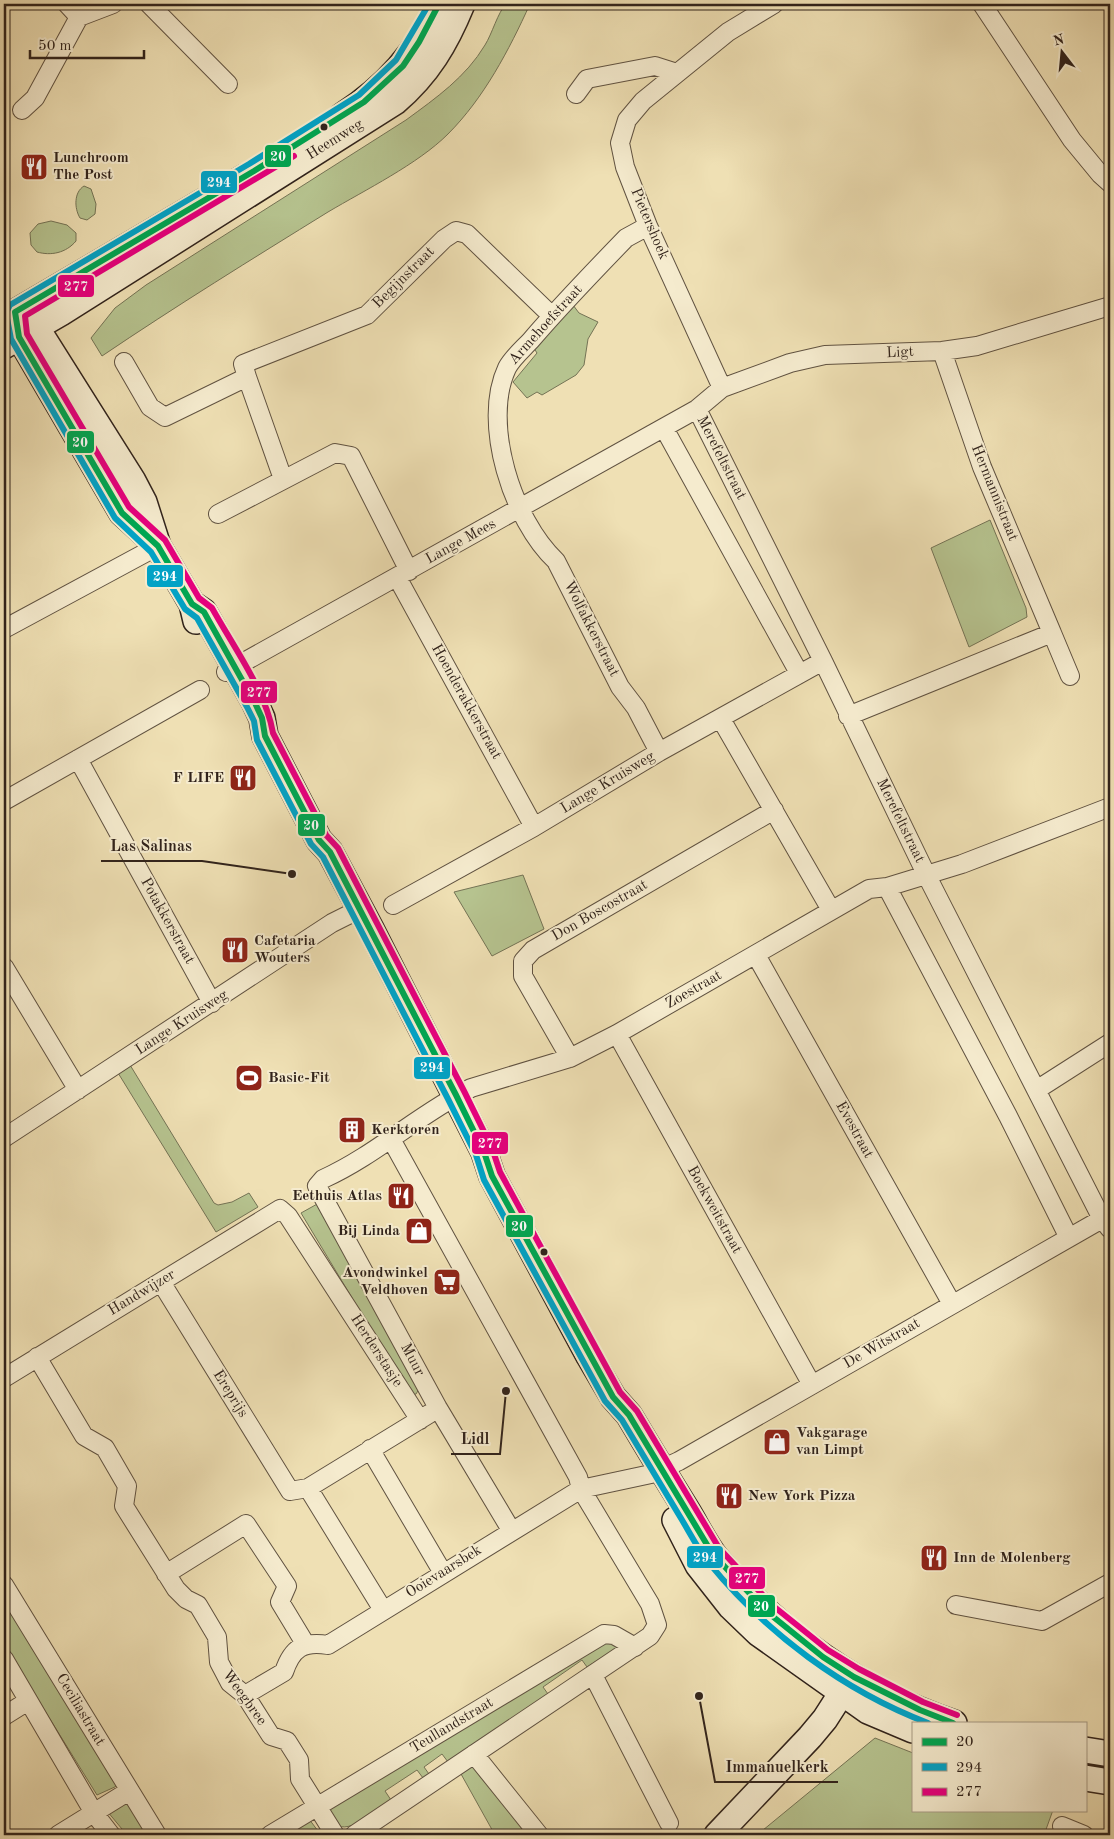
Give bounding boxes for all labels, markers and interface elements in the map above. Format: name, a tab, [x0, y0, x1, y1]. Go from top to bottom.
scale bar	[30, 28, 144, 60]
north arrow	[1036, 28, 1086, 78]
text: N	[1052, 32, 1066, 49]
text: 50 m	[38, 39, 72, 54]
street label: Heemweg	[304, 117, 366, 163]
unlabelled marker	[319, 122, 329, 132]
line badge: 20	[264, 144, 292, 168]
text: 20	[270, 150, 286, 164]
place label: Lunchroom The Post	[53, 151, 129, 183]
restaurant icon: Lunchroom The Post	[19, 152, 49, 182]
line badge: 294	[200, 170, 238, 194]
text: 294	[207, 176, 231, 190]
street label: Pietershoek	[627, 186, 671, 262]
street label: Begijnstraat	[370, 244, 438, 312]
line badge: 277	[57, 274, 95, 298]
text: 277	[64, 280, 88, 294]
street label: Armehoefstraat	[506, 282, 586, 368]
street label: Ligt	[886, 345, 914, 361]
street label: Merefeltstraat	[694, 414, 748, 502]
line badge: 20	[66, 430, 95, 454]
text: 20	[72, 436, 88, 450]
street label: Hermannistraat	[968, 443, 1020, 543]
street label: Lange Mees	[423, 517, 499, 567]
line badge: 294	[146, 564, 184, 588]
text: 294	[153, 570, 177, 584]
street label: Wolfakkerstraat	[560, 579, 622, 679]
street label: Hoenderakkerstraat	[428, 642, 504, 762]
line badge: 277	[240, 680, 278, 704]
text: 277	[247, 686, 271, 700]
street label: Lange Kruisweg	[558, 749, 658, 817]
restaurant icon: F LIFE	[228, 763, 258, 793]
place label: F LIFE	[173, 771, 224, 786]
street label: Merefeltstraat	[873, 777, 927, 865]
line badge: 20	[297, 813, 326, 837]
text: 20	[303, 819, 319, 833]
callout: Las Salinas	[101, 830, 202, 861]
text: Las Salinas	[110, 839, 192, 855]
street label: Potakkerstraat	[137, 875, 197, 967]
street label: Don Boscostraat	[550, 878, 650, 944]
place label: Cafetaria Wouters	[254, 934, 316, 966]
restaurant icon: Cafetaria Wouters	[220, 935, 250, 965]
street label: Zoestraat	[663, 968, 725, 1012]
street label: Lange Kruisweg	[133, 988, 231, 1058]
line badge: 294	[413, 1056, 451, 1080]
text: 294	[420, 1061, 444, 1075]
sports icon: Basic-Fit	[234, 1063, 264, 1093]
place label: Basic-Fit	[268, 1071, 330, 1086]
street label: Evestraat	[832, 1099, 876, 1161]
building icon: Kerktoren	[337, 1115, 367, 1145]
place label: Kerktoren	[371, 1123, 440, 1138]
line badge: 277	[471, 1131, 509, 1155]
text: 277	[478, 1137, 502, 1151]
street label: Boekweitstraat	[684, 1164, 744, 1256]
restaurant icon: Eethuis Atlas	[386, 1181, 416, 1211]
place label: Eethuis Atlas	[292, 1189, 382, 1204]
line badge: 20	[505, 1214, 534, 1238]
shop icon: Bij Linda	[404, 1216, 434, 1246]
text: 20	[511, 1220, 527, 1234]
place label: Bij Linda	[337, 1224, 400, 1239]
unlabelled marker	[539, 1247, 549, 1257]
place label: Avondwinkel Veldhoven	[342, 1266, 428, 1298]
street label: Handwijzer	[106, 1267, 178, 1319]
supermarket icon: Avondwinkel Veldhoven	[432, 1267, 462, 1297]
street label: Herderstasje	[347, 1312, 405, 1390]
street label: De Witstraat	[841, 1316, 923, 1372]
street label: Muur	[397, 1341, 427, 1379]
street label: Ereprijs	[210, 1368, 250, 1420]
callout: Lidl	[451, 1423, 500, 1454]
place label: Vakgarage van Limpt	[796, 1426, 868, 1458]
shop icon: Vakgarage van Limpt	[762, 1427, 792, 1457]
text: Lidl	[461, 1432, 490, 1448]
restaurant icon: New York Pizza	[714, 1481, 744, 1511]
place label: New York Pizza	[748, 1489, 856, 1504]
street label: Ooievaarsbek	[403, 1543, 485, 1601]
restaurant icon: Inn de Molenberg	[919, 1543, 949, 1573]
line badge: 294	[686, 1545, 724, 1569]
text: 294	[693, 1551, 717, 1565]
place label: Inn de Molenberg	[953, 1551, 1071, 1566]
line badge: 277	[728, 1566, 766, 1590]
text: 277	[735, 1572, 759, 1586]
line badge: 20	[747, 1594, 776, 1618]
text: 20	[753, 1600, 769, 1614]
street label: Weegbree	[219, 1668, 269, 1728]
street label: Ceciliastraat	[53, 1671, 107, 1749]
street label: Teullandstraat	[408, 1695, 496, 1757]
legend	[912, 1722, 1086, 1812]
text: 20	[956, 1735, 973, 1750]
callout: Immanuelkerk	[715, 1751, 838, 1782]
text: Immanuelkerk	[725, 1760, 829, 1776]
text: 294	[956, 1761, 982, 1776]
text: 277	[956, 1785, 982, 1800]

